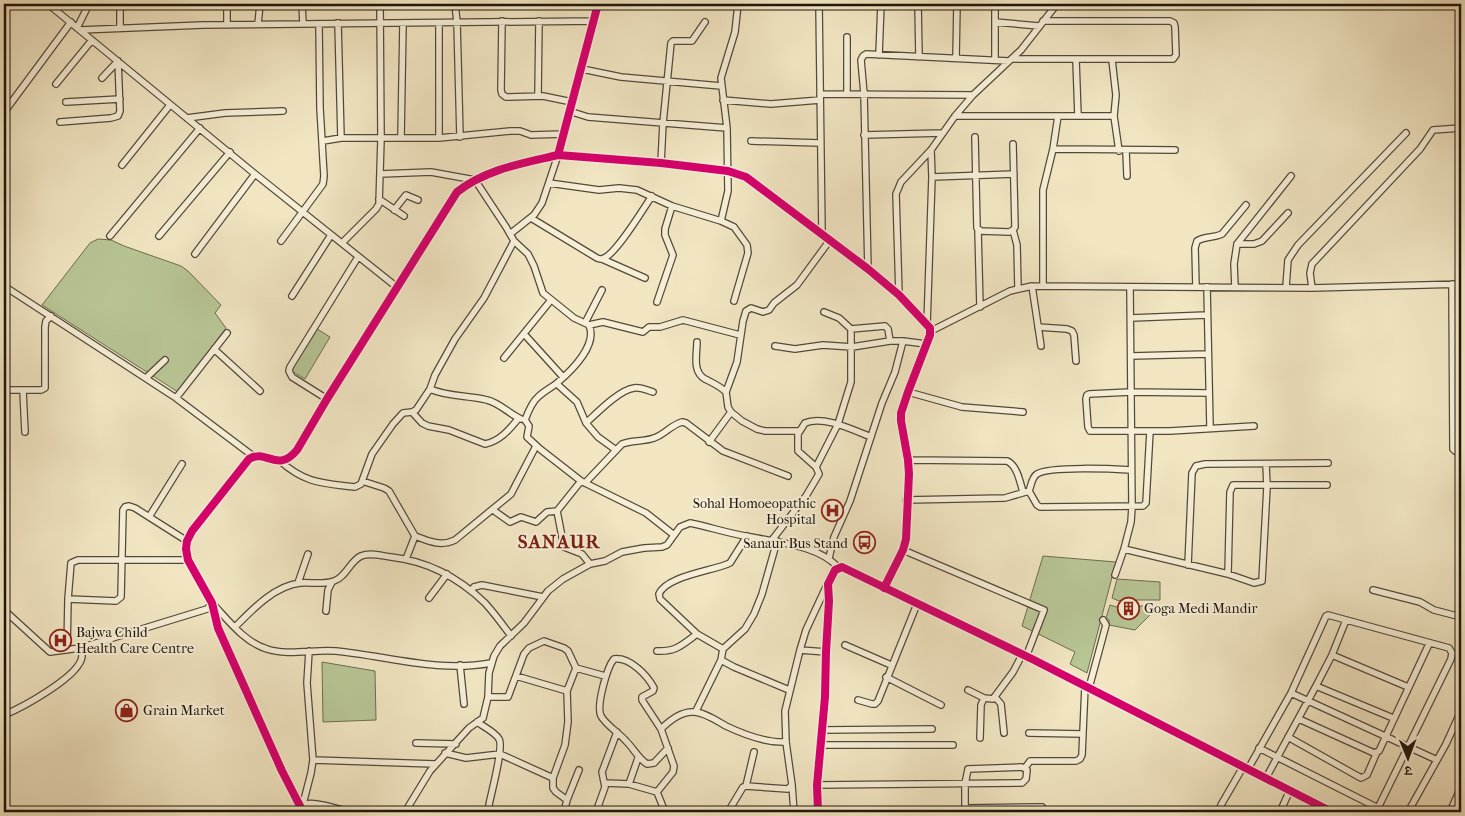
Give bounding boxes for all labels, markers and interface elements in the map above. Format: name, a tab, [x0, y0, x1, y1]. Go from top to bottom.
place label: Sohal Homoeopathic Hospital	[693, 495, 816, 528]
hospital icon: Sohal Homoeopathic Hospital	[820, 499, 844, 523]
district label: SANAUR	[518, 531, 601, 553]
bus stop icon: Sanaur Bus Stand	[852, 531, 876, 555]
place label: Sanaur Bus Stand	[743, 535, 848, 552]
building icon: Goga Medi Mandir	[1116, 596, 1140, 620]
place label: Goga Medi Mandir	[1144, 600, 1257, 617]
place label: Bajwa Child Health Care Centre	[76, 624, 194, 657]
hospital icon: Bajwa Child Health Care Centre	[48, 628, 72, 652]
shop icon: Grain Market	[115, 698, 139, 722]
place label: Grain Market	[143, 702, 225, 719]
north arrow	[1382, 734, 1432, 784]
text: उ	[1404, 762, 1413, 779]

